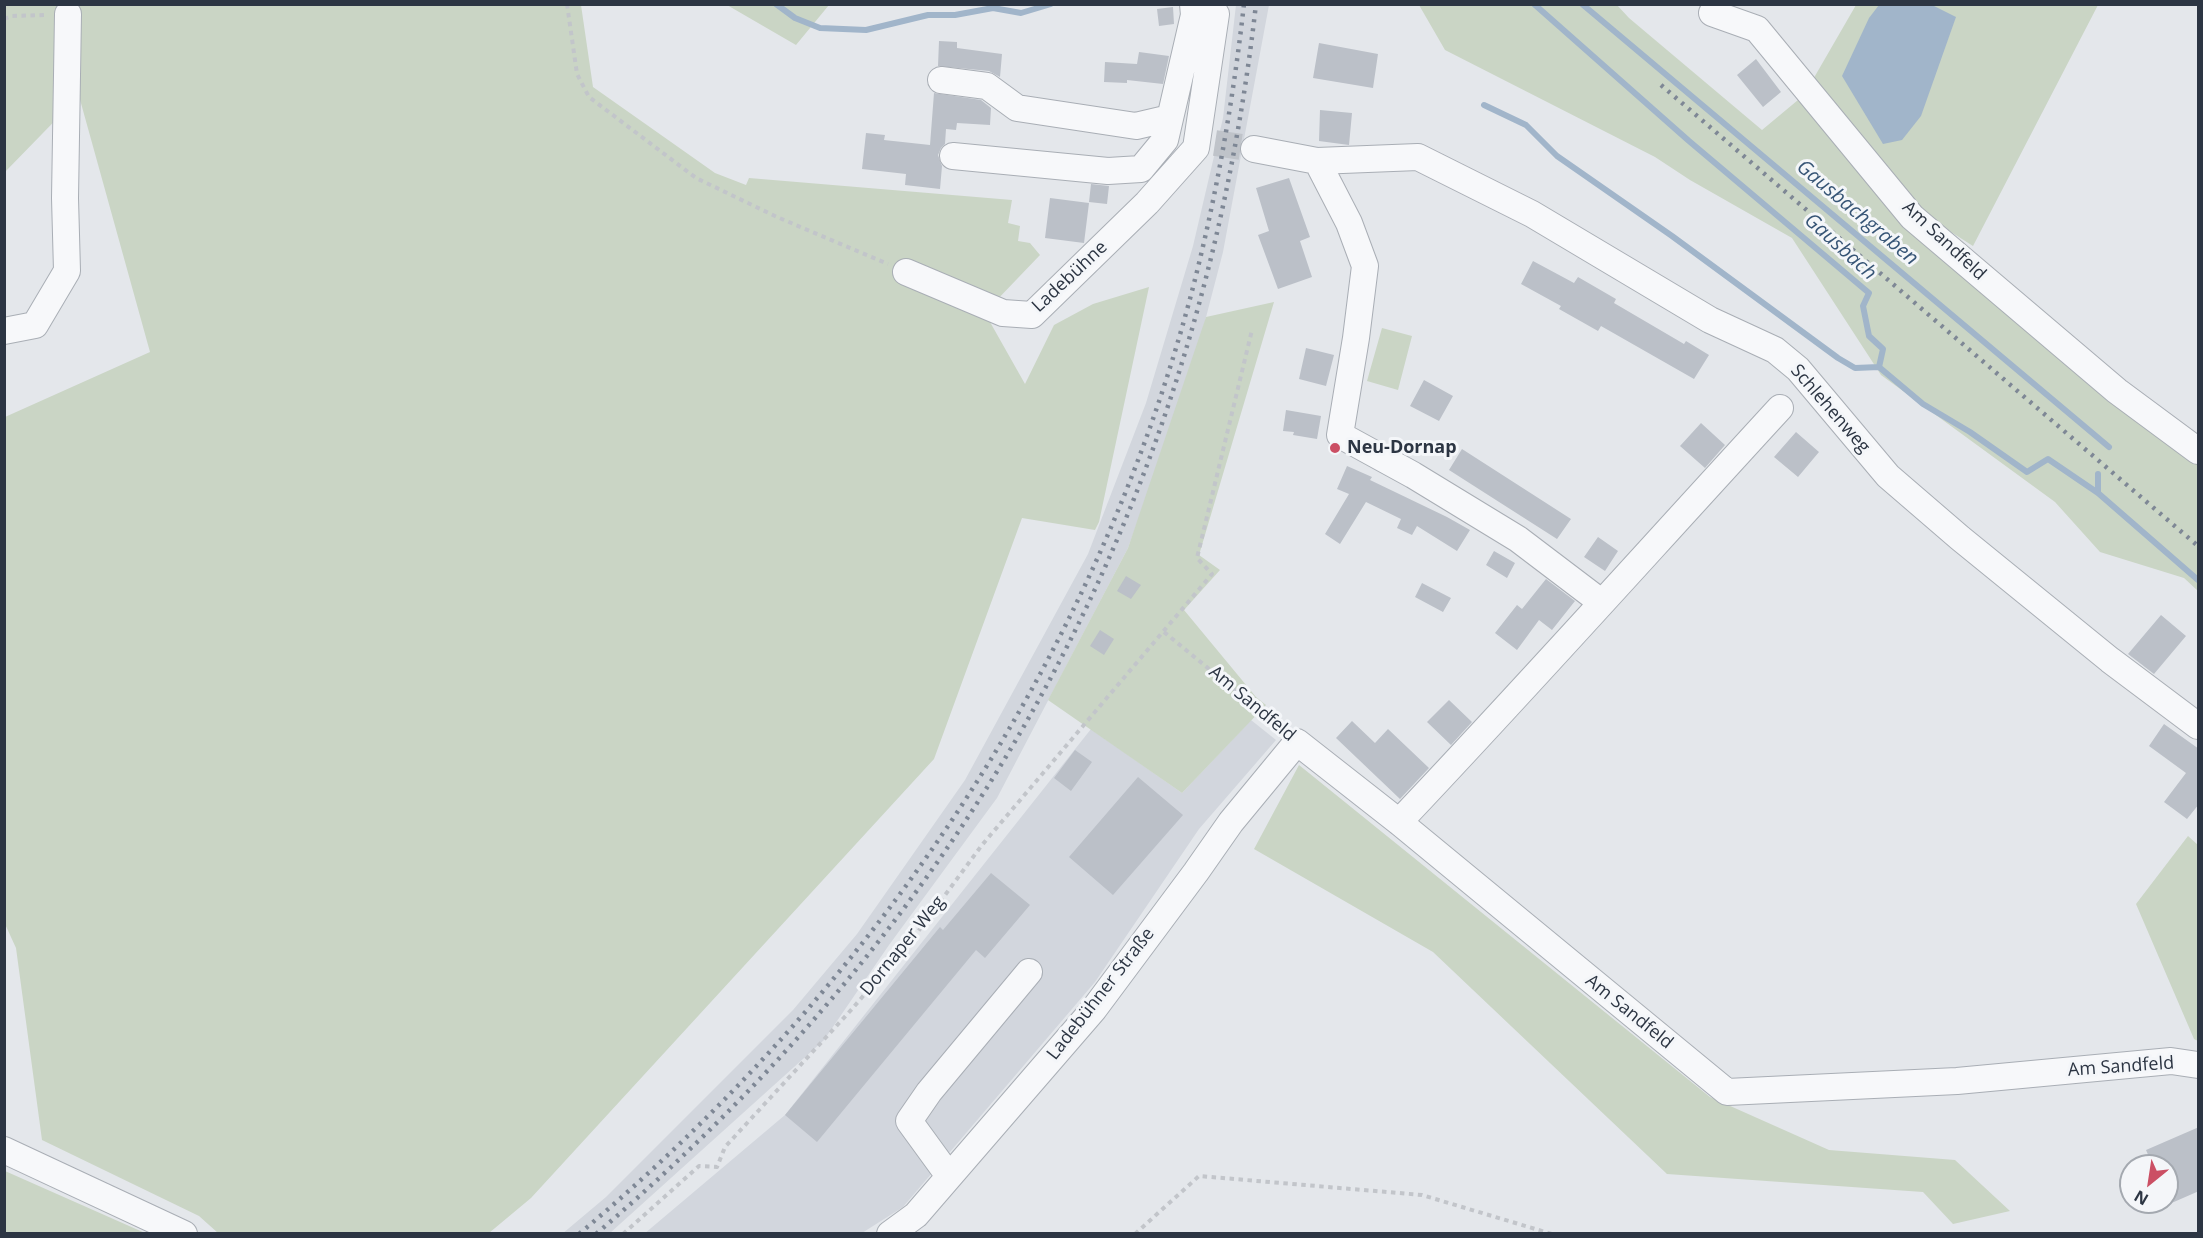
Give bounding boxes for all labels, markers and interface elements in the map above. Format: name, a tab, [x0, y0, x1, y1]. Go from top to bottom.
water label: Gausbachgraben	[1791, 155, 1923, 271]
street label: Am Sandfeld	[1898, 197, 1990, 285]
water label: Gausbach	[1799, 208, 1881, 286]
street label: Ladebühne	[1028, 237, 1112, 317]
street label: Schlehenweg	[1786, 360, 1874, 458]
place label: Neu-Dornap	[1347, 437, 1457, 459]
marker: Neu-Dornap	[1328, 441, 1342, 455]
street label: Am Sandfeld	[1204, 662, 1300, 746]
street label: Dornaper Weg	[856, 892, 950, 1000]
street label: Ladebühner Straße	[1043, 924, 1159, 1064]
street label: Am Sandfeld	[1581, 970, 1677, 1054]
street label: Am Sandfeld	[2067, 1053, 2175, 1081]
north arrow	[2119, 1154, 2179, 1214]
text: N	[2130, 1185, 2152, 1211]

